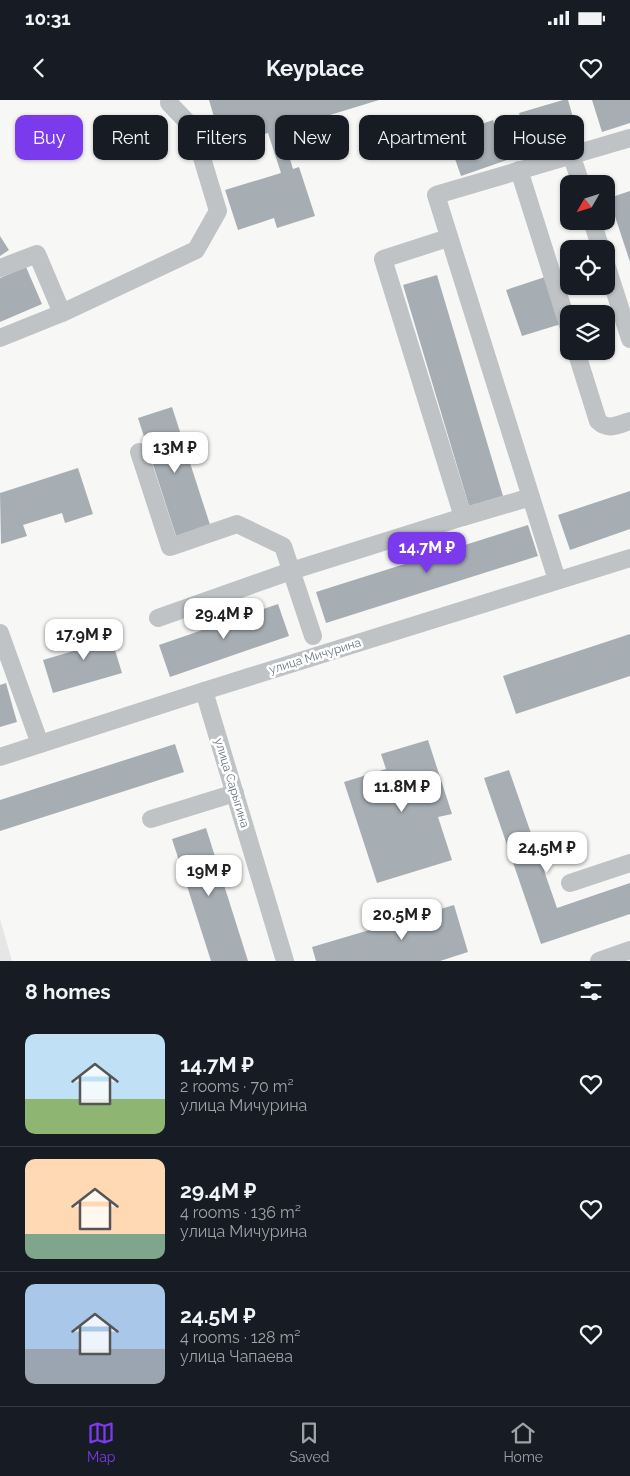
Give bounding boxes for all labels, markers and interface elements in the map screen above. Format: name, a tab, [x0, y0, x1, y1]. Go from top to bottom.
text: 10:31	[25, 7, 71, 29]
icon: back	[25, 54, 53, 82]
icon: heart	[577, 54, 605, 82]
text: Keyplace	[266, 55, 364, 81]
chip: Buy	[15, 115, 83, 160]
chip: Rent	[93, 115, 168, 160]
chip: Filters	[178, 115, 265, 160]
chip: New	[275, 115, 349, 160]
chip: Apartment	[359, 115, 484, 160]
chip: House	[494, 115, 584, 160]
north arrow	[560, 175, 615, 230]
map controls	[560, 175, 615, 360]
button: locate	[560, 240, 615, 295]
button: layers	[560, 305, 615, 360]
pin: 13M ₽	[140, 432, 210, 474]
text: 13M ₽	[153, 438, 197, 457]
pin: 14.7M ₽	[381, 532, 473, 574]
text: 14.7M ₽	[399, 538, 455, 557]
pin: 29.4M ₽	[178, 598, 270, 640]
text: 29.4M ₽	[195, 604, 253, 623]
pin: 17.9M ₽	[38, 618, 130, 661]
text: 17.9M ₽	[56, 625, 112, 644]
street label: улица Мичурина	[267, 635, 363, 677]
street label: улица Сарыгина	[212, 737, 252, 829]
pin: 11.8M ₽	[356, 770, 448, 813]
text: 11.8M ₽	[374, 777, 430, 796]
pin: 24.5M ₽	[501, 832, 593, 874]
text: 24.5M ₽	[518, 838, 576, 857]
pin: 19M ₽	[174, 854, 244, 897]
text: 19M ₽	[187, 861, 231, 880]
pin: 20.5M ₽	[356, 898, 448, 941]
text: 20.5M ₽	[373, 905, 431, 924]
icon: filters	[577, 977, 605, 1005]
text: 8 homes	[25, 979, 111, 1004]
text: 14.7M ₽	[180, 1052, 254, 1077]
icon: home	[65, 1054, 125, 1114]
icon: heart	[577, 1070, 605, 1098]
text: 2 rooms · 70 m²	[180, 1077, 294, 1096]
text: улица Мичурина	[180, 1096, 307, 1115]
text: 29.4M ₽	[180, 1178, 256, 1203]
icon: home	[65, 1179, 125, 1239]
icon: heart	[577, 1195, 605, 1223]
text: 4 rooms · 136 m²	[180, 1203, 301, 1222]
text: улица Мичурина	[180, 1222, 307, 1241]
text: 24.5M ₽	[180, 1303, 256, 1328]
icon: home	[65, 1304, 125, 1364]
icon: heart	[577, 1320, 605, 1348]
text: 4 rooms · 128 m²	[180, 1328, 301, 1347]
text: улица Чапаева	[180, 1347, 293, 1366]
tab: Map	[87, 1419, 115, 1465]
tab: Saved	[289, 1419, 329, 1465]
tab: Home	[503, 1419, 543, 1465]

